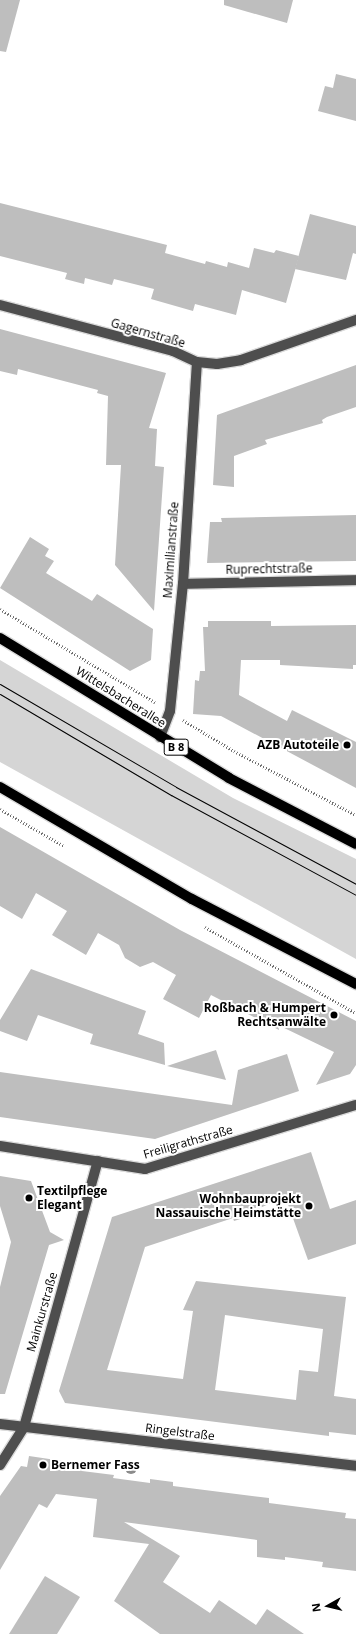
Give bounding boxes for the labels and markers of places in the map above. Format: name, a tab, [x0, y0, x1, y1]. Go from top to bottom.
place label: AZB Autoteile	[257, 738, 339, 752]
marker: AZB Autoteile	[342, 740, 352, 750]
place label: Roßbach & Humpert Rechtsanwälte	[204, 1001, 326, 1029]
marker: Roßbach & Humpert Rechtsanwälte	[329, 1010, 339, 1020]
place label: Textilpflege Elegant	[37, 1184, 107, 1212]
place label: Wohnbauprojekt Nassauische Heimstätte	[155, 1192, 301, 1220]
marker: Textilpflege Elegant	[24, 1193, 34, 1203]
marker: Wohnbauprojekt Nassauische Heimstätte	[304, 1201, 314, 1211]
place label: Bernemer Fass	[51, 1458, 140, 1472]
marker: Bernemer Fass	[38, 1460, 48, 1470]

